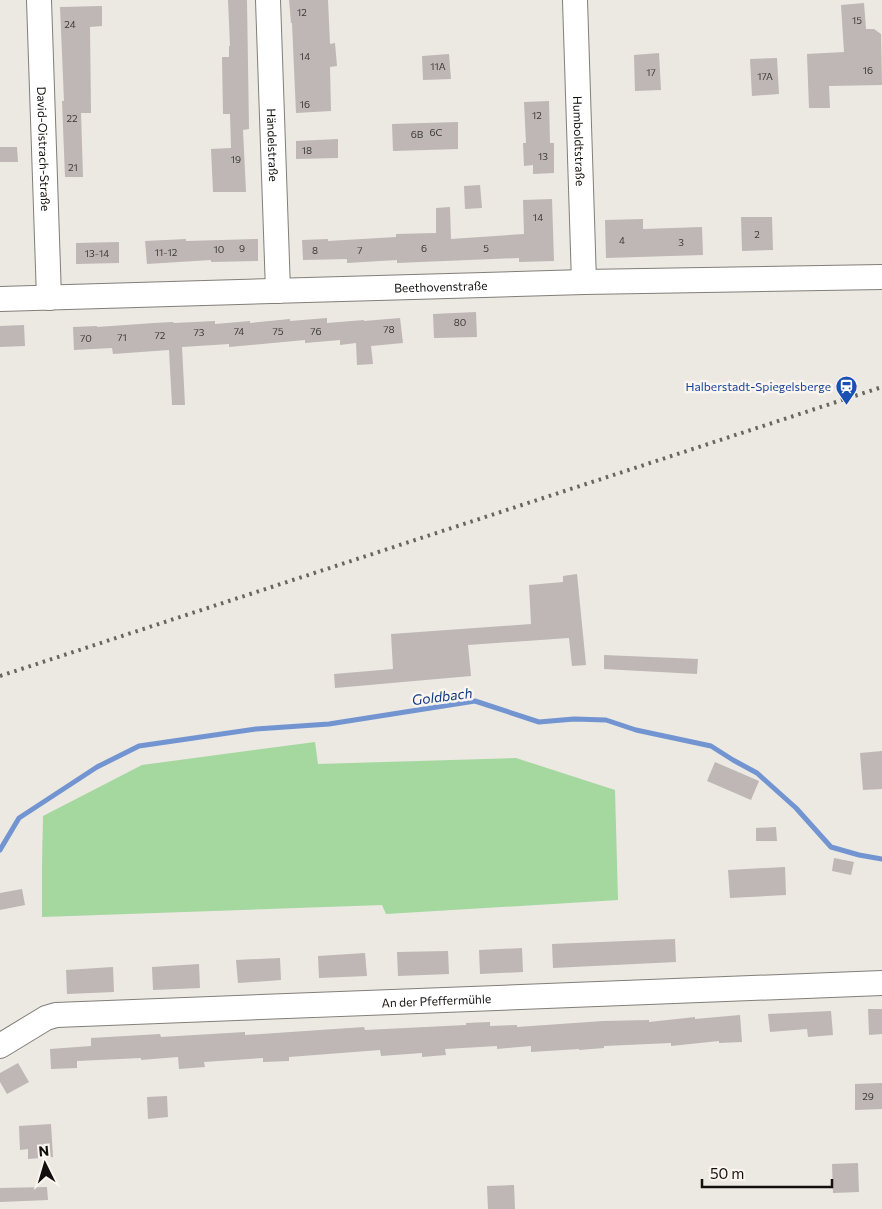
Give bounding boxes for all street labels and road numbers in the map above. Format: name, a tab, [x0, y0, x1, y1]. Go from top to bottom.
street label: David-Oistrach-Straße	[35, 86, 53, 212]
street label: Humboldtstraße	[571, 96, 588, 186]
street label: Händelstraße	[265, 108, 281, 182]
street label: Beethovenstraße	[394, 278, 488, 295]
street label: An der Pfeffermühle	[381, 991, 491, 1009]

